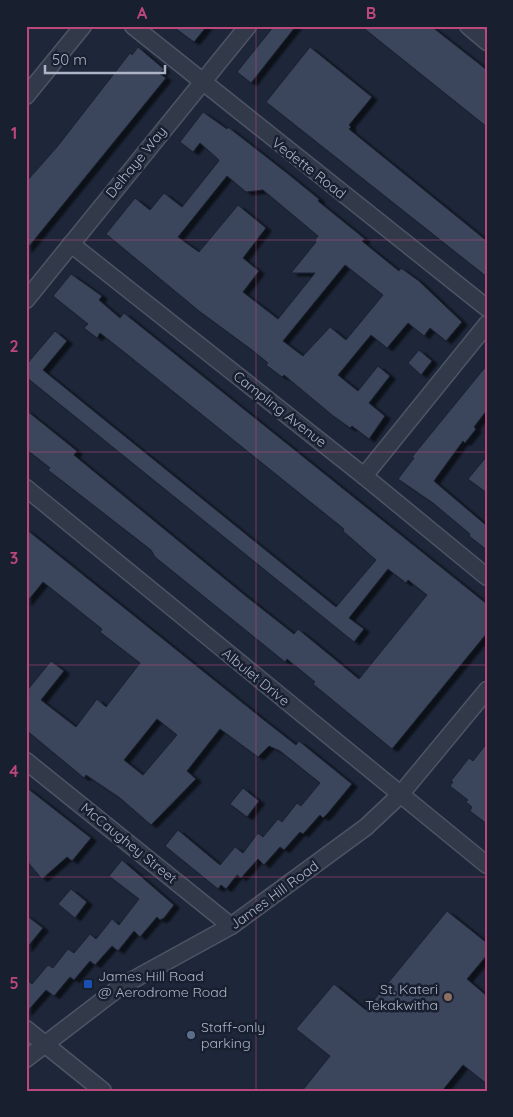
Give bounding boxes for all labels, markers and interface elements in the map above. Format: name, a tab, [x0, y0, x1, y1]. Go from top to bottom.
text: A	[137, 3, 148, 23]
text: B	[366, 3, 376, 23]
scale bar	[45, 42, 165, 74]
text: 50 m	[52, 50, 87, 69]
street label: Delhaye Way	[102, 122, 170, 202]
text: 1	[11, 123, 17, 143]
street label: Vedette Road	[268, 133, 350, 203]
text: 2	[9, 336, 19, 356]
street label: Campling Avenue	[230, 367, 330, 451]
text: 3	[10, 548, 18, 568]
street label: Albulet Drive	[218, 644, 294, 710]
text: 4	[9, 761, 19, 781]
street label: McCaughey Street	[77, 799, 181, 888]
street label: James Hill Road	[226, 857, 322, 933]
place label: James Hill Road @ Aerodrome Road	[98, 967, 227, 1001]
text: 5	[9, 973, 19, 993]
marker: James Hill Road @ Aerodrome Road	[82, 978, 94, 990]
place label: St. Kateri Tekakwitha	[365, 980, 438, 1014]
marker: St. Kateri Tekakwitha	[442, 991, 454, 1003]
place label: Staff-only parking	[201, 1018, 265, 1052]
marker: Staff-only parking	[185, 1029, 197, 1041]

